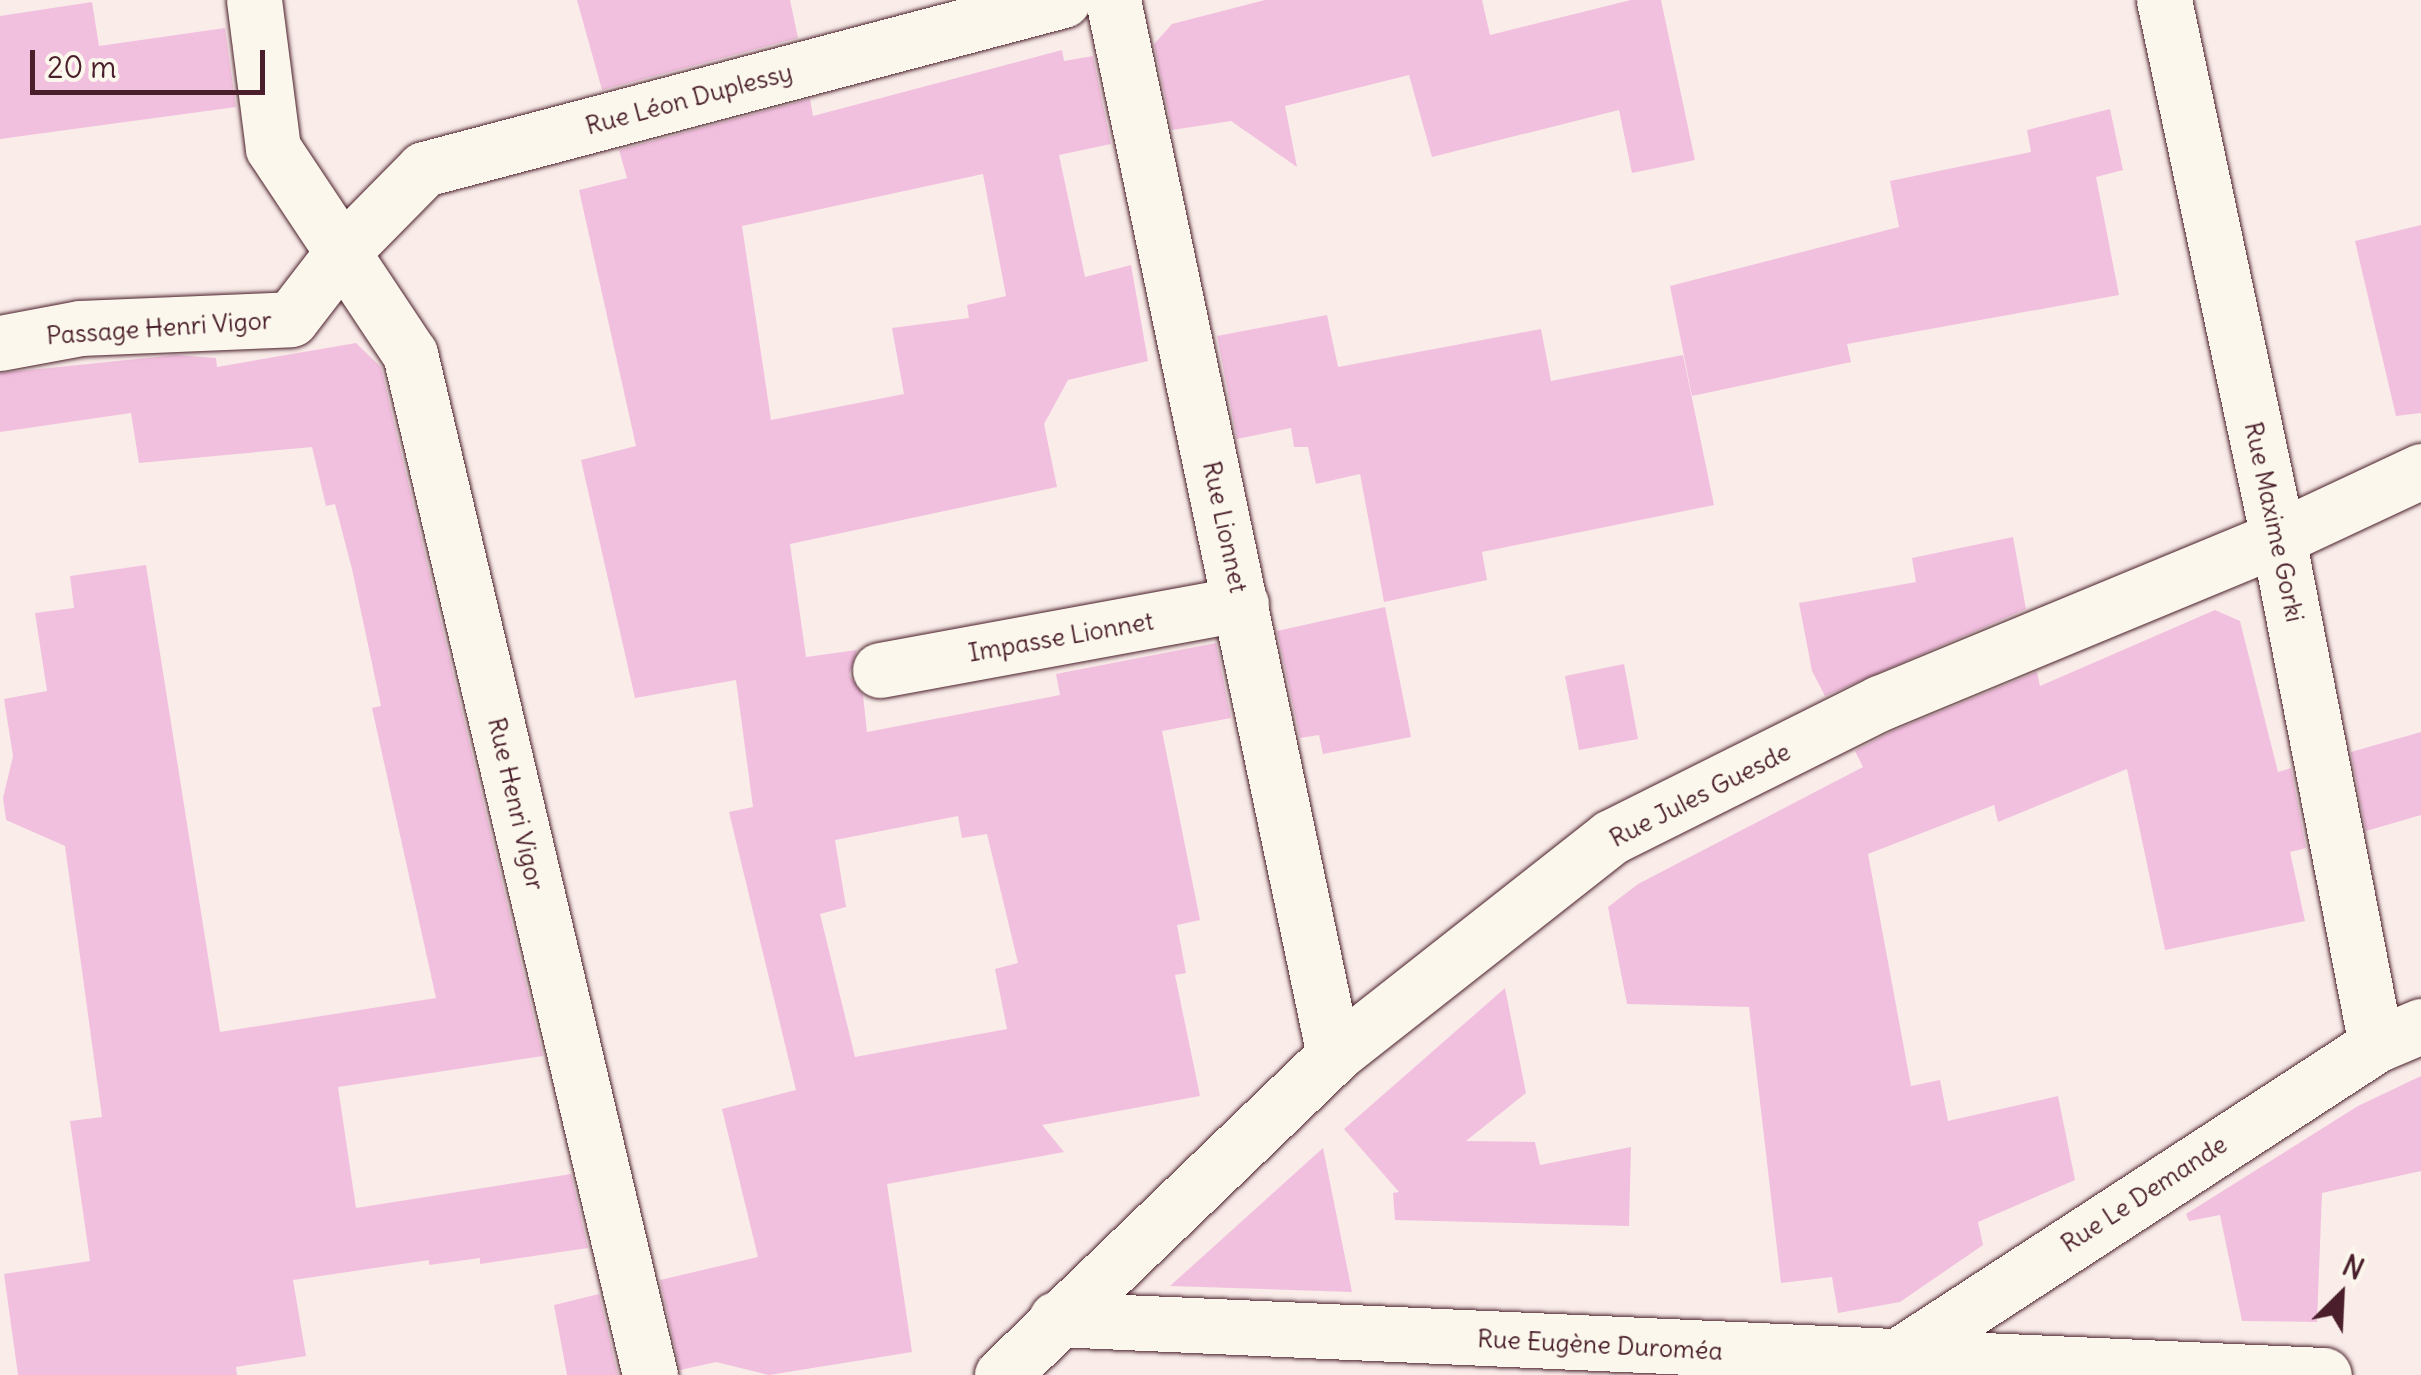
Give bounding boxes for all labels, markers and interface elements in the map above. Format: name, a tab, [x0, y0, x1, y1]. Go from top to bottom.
scale bar	[35, 30, 270, 92]
text: 20 m	[47, 48, 117, 86]
street label: Rue Léon Duplessy	[582, 57, 796, 141]
street label: Passage Henri Vigor	[45, 305, 273, 351]
street label: Rue Maxime Gorki	[2238, 419, 2310, 625]
street label: Rue Lionnet	[1196, 458, 1254, 596]
street label: Impasse Lionnet	[966, 606, 1156, 668]
street label: Rue Henri Vigor	[482, 715, 550, 893]
street label: Rue Jules Guesde	[1605, 737, 1795, 853]
street label: Rue Le Demande	[2055, 1129, 2233, 1259]
north arrow	[2291, 1245, 2391, 1345]
text: N	[2337, 1247, 2369, 1288]
street label: Rue Eugène Duroméa	[1477, 1324, 1723, 1366]

